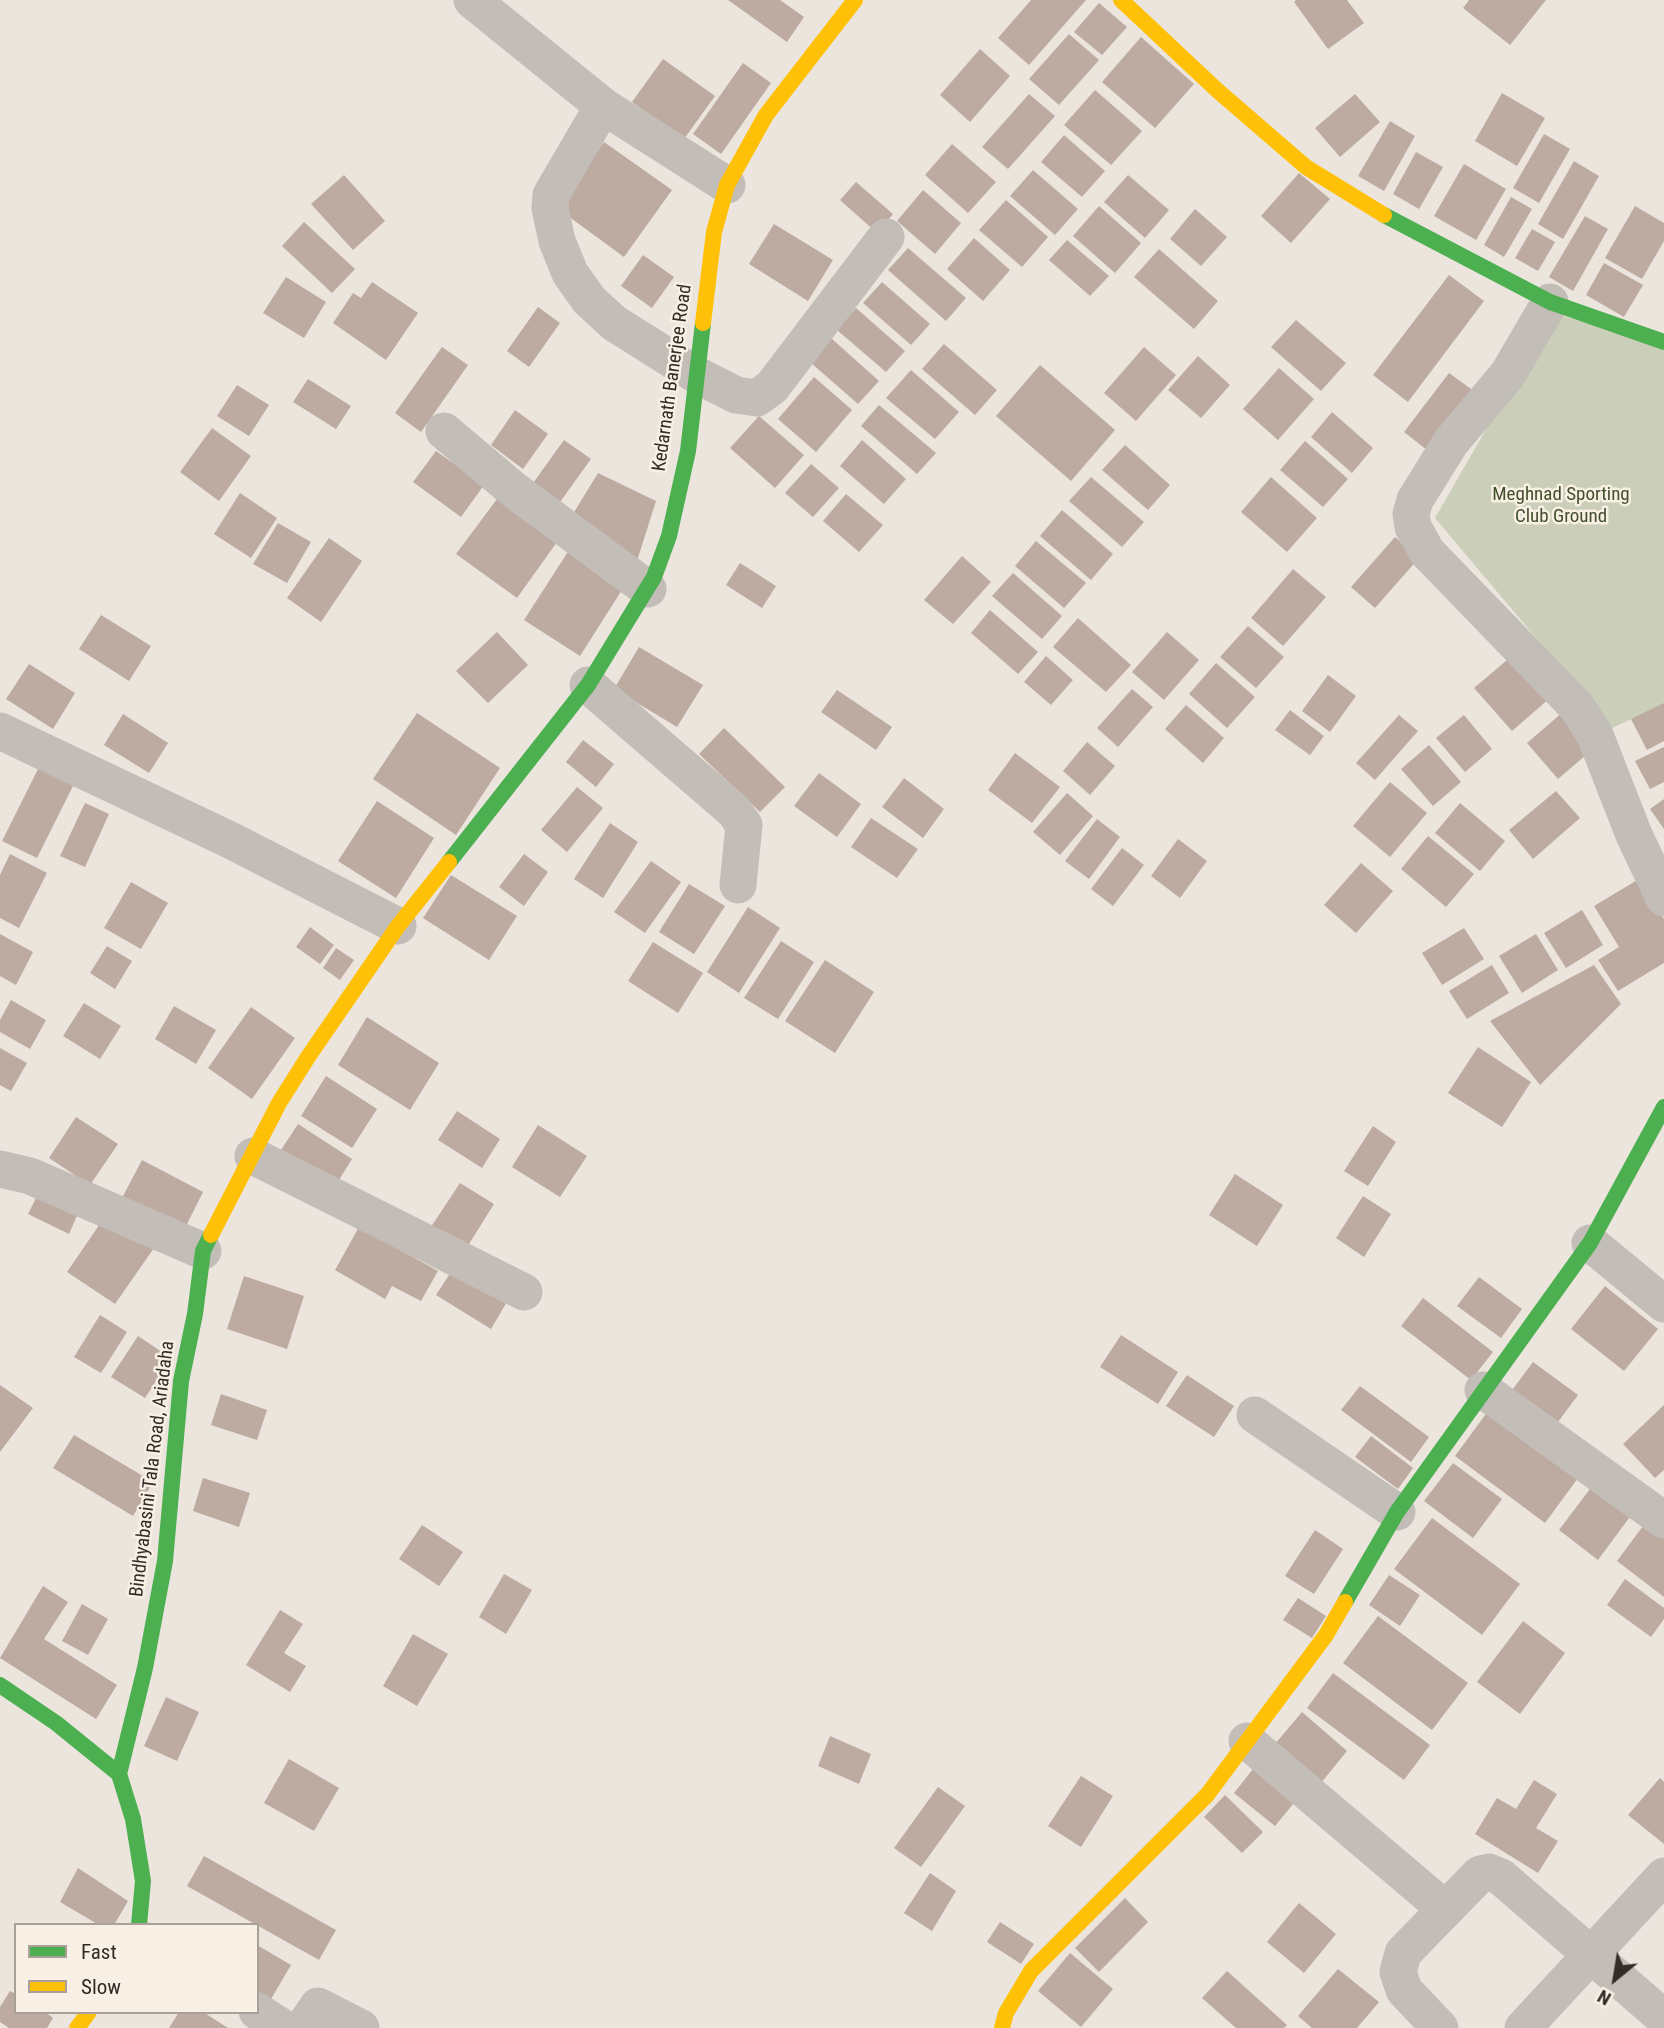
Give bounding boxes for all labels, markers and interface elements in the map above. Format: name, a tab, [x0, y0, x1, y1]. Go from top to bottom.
street label: Kedarnath Banerjee Road	[649, 283, 697, 473]
park label: Meghnad Sporting Club Ground	[1492, 484, 1630, 528]
street label: Bindhyabasini Tala Road, Ariadaha	[126, 1340, 180, 1598]
legend	[14, 1923, 259, 2014]
text: Fast	[81, 1940, 117, 1964]
north arrow	[1580, 1944, 1650, 2014]
text: Slow	[81, 1975, 121, 1999]
text: N	[1593, 1985, 1615, 2010]

